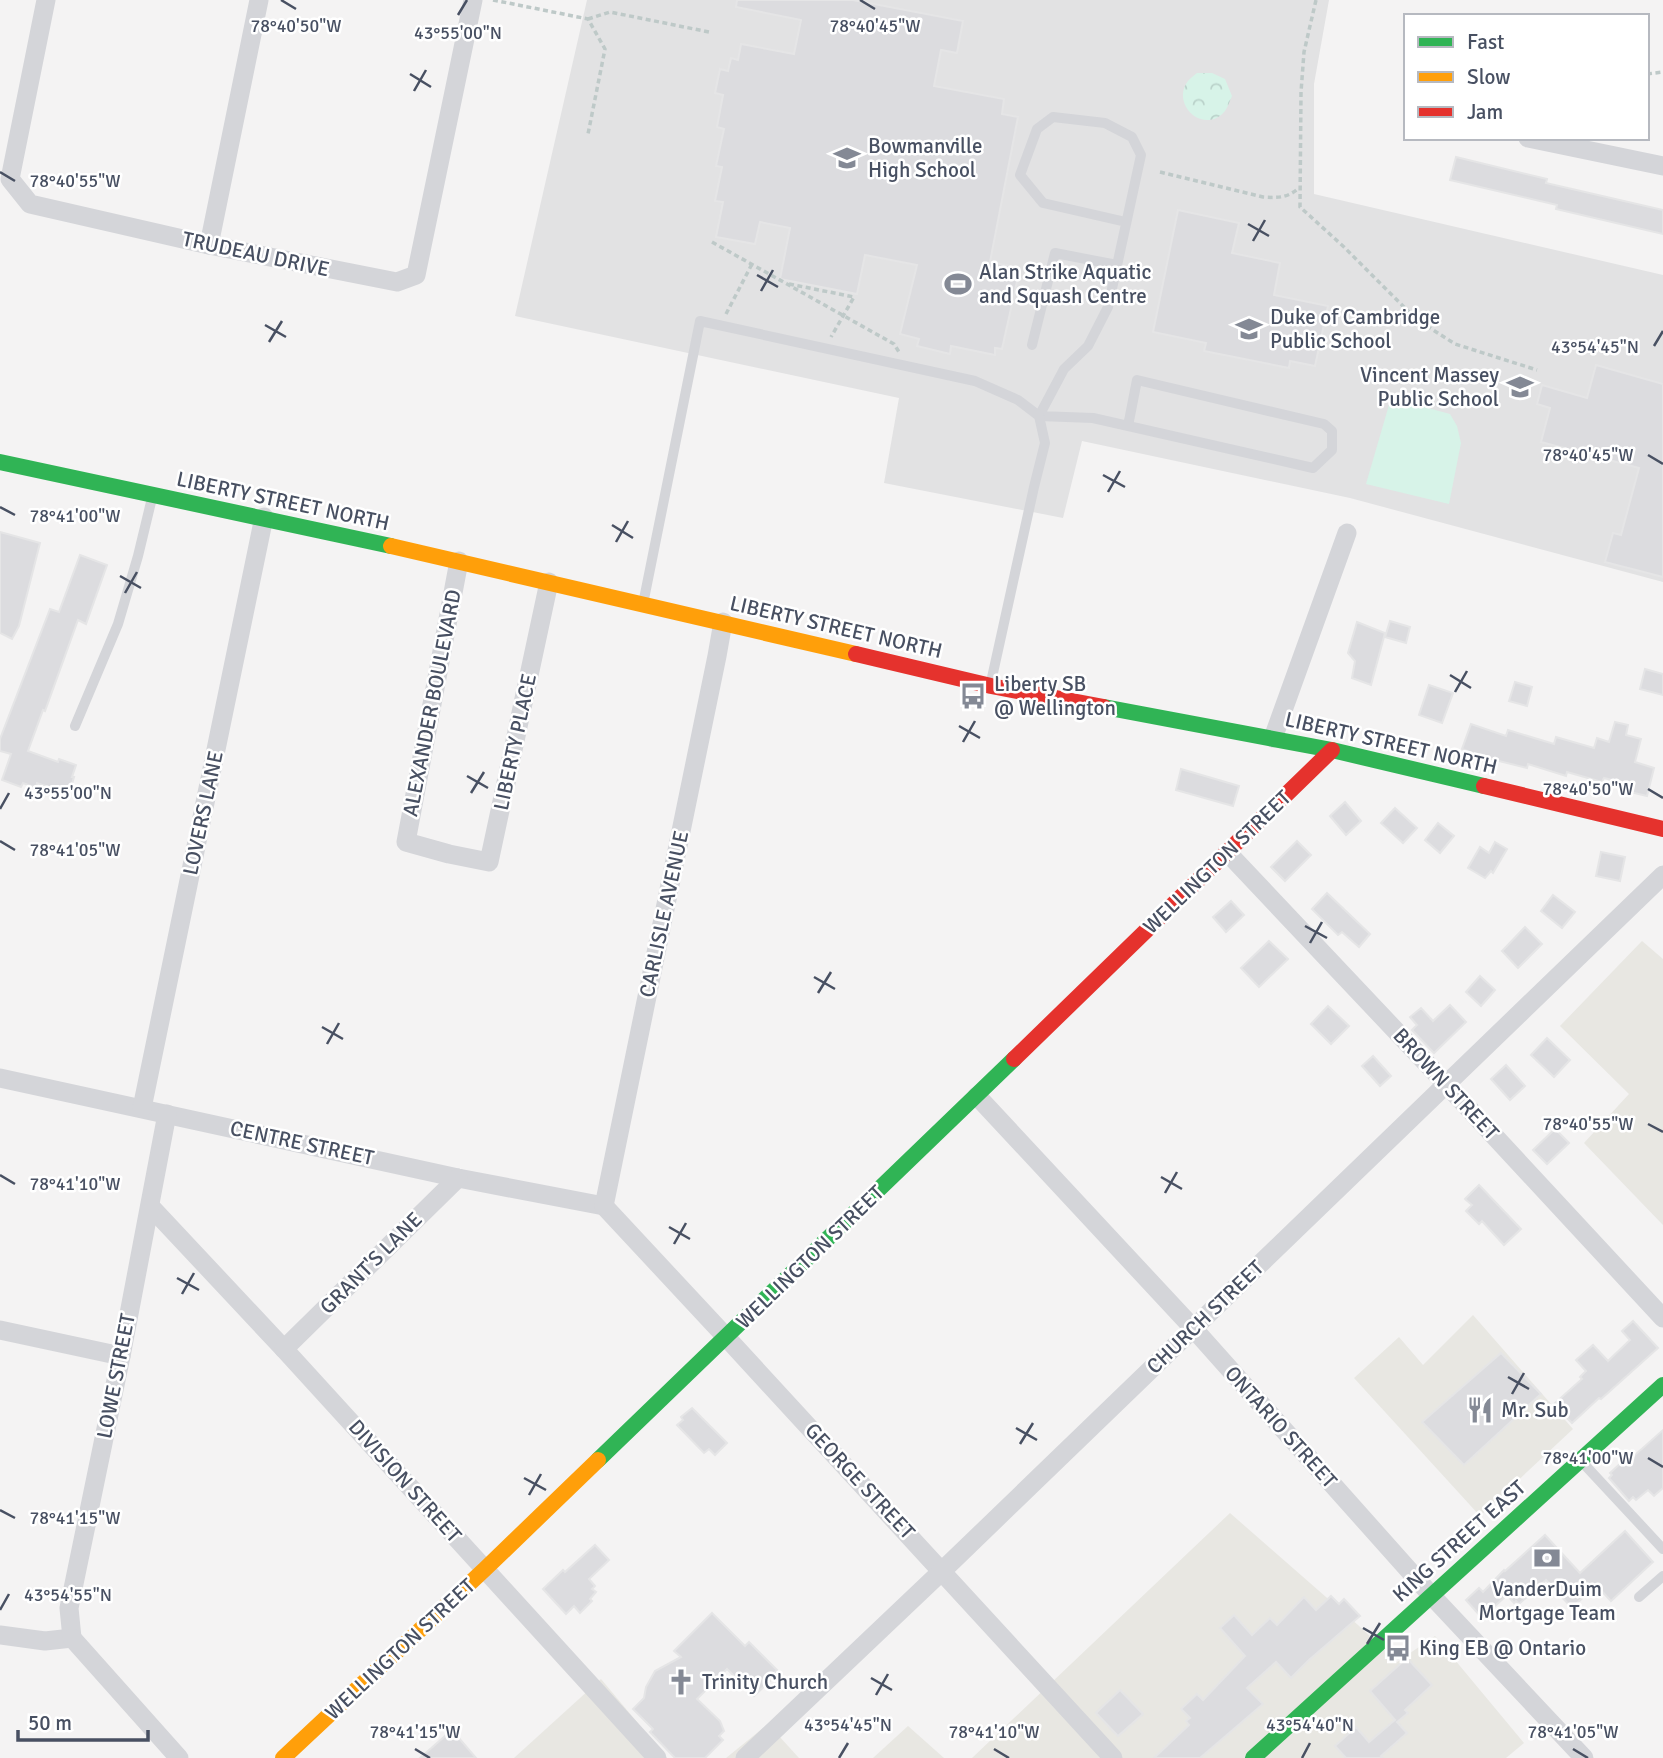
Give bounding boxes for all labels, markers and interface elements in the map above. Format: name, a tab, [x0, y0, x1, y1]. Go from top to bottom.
legend	[1404, 14, 1649, 140]
text: 78°40'50"W	[251, 15, 341, 37]
text: 78°40'45"W	[830, 15, 920, 37]
text: 43°55'00"N	[414, 22, 502, 44]
text: Fast	[1467, 29, 1504, 55]
text: Slow	[1467, 64, 1511, 90]
text: Jam	[1467, 99, 1503, 125]
place label: Bowmanville High School	[868, 133, 983, 183]
school or university icon: Bowmanville High School	[832, 143, 862, 173]
text: 78°40'55"W	[30, 170, 120, 192]
street label: TRUDEAU DRIVE	[180, 226, 332, 282]
place label: Alan Strike Aquatic and Squash Centre	[979, 259, 1152, 309]
sports icon: Alan Strike Aquatic and Squash Centre	[943, 269, 973, 299]
place label: Duke of Cambridge Public School	[1270, 304, 1440, 354]
school or university icon: Duke of Cambridge Public School	[1234, 314, 1264, 344]
text: 43°54'45"N	[1551, 336, 1639, 358]
place label: Vincent Massey Public School	[1360, 362, 1499, 412]
school or university icon: Vincent Massey Public School	[1505, 372, 1535, 402]
text: 78°40'45"W	[1543, 444, 1633, 466]
street label: LIBERTY STREET NORTH	[174, 466, 392, 536]
text: 78°41'00"W	[30, 505, 120, 527]
street label: ALEXANDER BOULEVARD	[397, 587, 467, 819]
street label: LIBERTY STREET NORTH	[727, 590, 945, 664]
street label: LIBERTY PLACE	[488, 671, 542, 813]
place label: Liberty SB @ Wellington	[994, 671, 1116, 721]
bus stop icon: Liberty SB @ Wellington	[958, 681, 988, 711]
street label: LIBERTY STREET NORTH	[1282, 706, 1500, 780]
street label: LOVERS LANE	[177, 748, 229, 878]
text: 78°40'50"W	[1543, 778, 1633, 800]
text: 43°55'00"N	[24, 782, 112, 804]
street label: WELLINGTON STREET	[1138, 784, 1297, 939]
street label: CARLISLE AVENUE	[634, 828, 694, 1000]
text: 78°41'05"W	[30, 839, 120, 861]
street label: BROWN STREET	[1388, 1023, 1505, 1146]
text: 78°40'55"W	[1543, 1113, 1633, 1135]
street label: CENTRE STREET	[228, 1115, 377, 1171]
text: 78°41'10"W	[30, 1173, 120, 1195]
street label: WELLINGTON STREET	[731, 1179, 890, 1334]
street label: GRANT'S LANE	[314, 1206, 428, 1320]
street label: CHURCH STREET	[1141, 1254, 1269, 1379]
street label: LOWE STREET	[91, 1311, 141, 1441]
street label: ONTARIO STREET	[1219, 1361, 1343, 1494]
restaurant icon: Mr. Sub	[1465, 1395, 1495, 1425]
place label: Mr. Sub	[1501, 1397, 1569, 1423]
street label: DIVISION STREET	[343, 1414, 468, 1548]
street label: GEORGE STREET	[800, 1417, 921, 1545]
text: 78°41'00"W	[1543, 1447, 1633, 1469]
street label: KING STREET EAST	[1387, 1474, 1531, 1608]
text: 78°41'15"W	[30, 1507, 120, 1529]
bank icon: VanderDuim Mortgage Team	[1532, 1543, 1562, 1573]
street label: WELLINGTON STREET	[320, 1572, 481, 1725]
place label: VanderDuim Mortgage Team	[1478, 1576, 1616, 1626]
text: 43°54'55"N	[24, 1584, 112, 1606]
bus stop icon: King EB @ Ontario	[1383, 1633, 1413, 1663]
place label: King EB @ Ontario	[1419, 1635, 1586, 1661]
church icon: Trinity Church	[666, 1667, 696, 1697]
place label: Trinity Church	[702, 1669, 828, 1695]
scale bar	[18, 1698, 147, 1742]
text: 50 m	[28, 1710, 72, 1736]
text: 43°54'45"N	[804, 1714, 892, 1736]
text: 43°54'40"N	[1266, 1714, 1354, 1736]
text: 78°41'15"W	[370, 1721, 460, 1743]
text: 78°41'10"W	[949, 1721, 1039, 1743]
text: 78°41'05"W	[1528, 1721, 1618, 1743]

